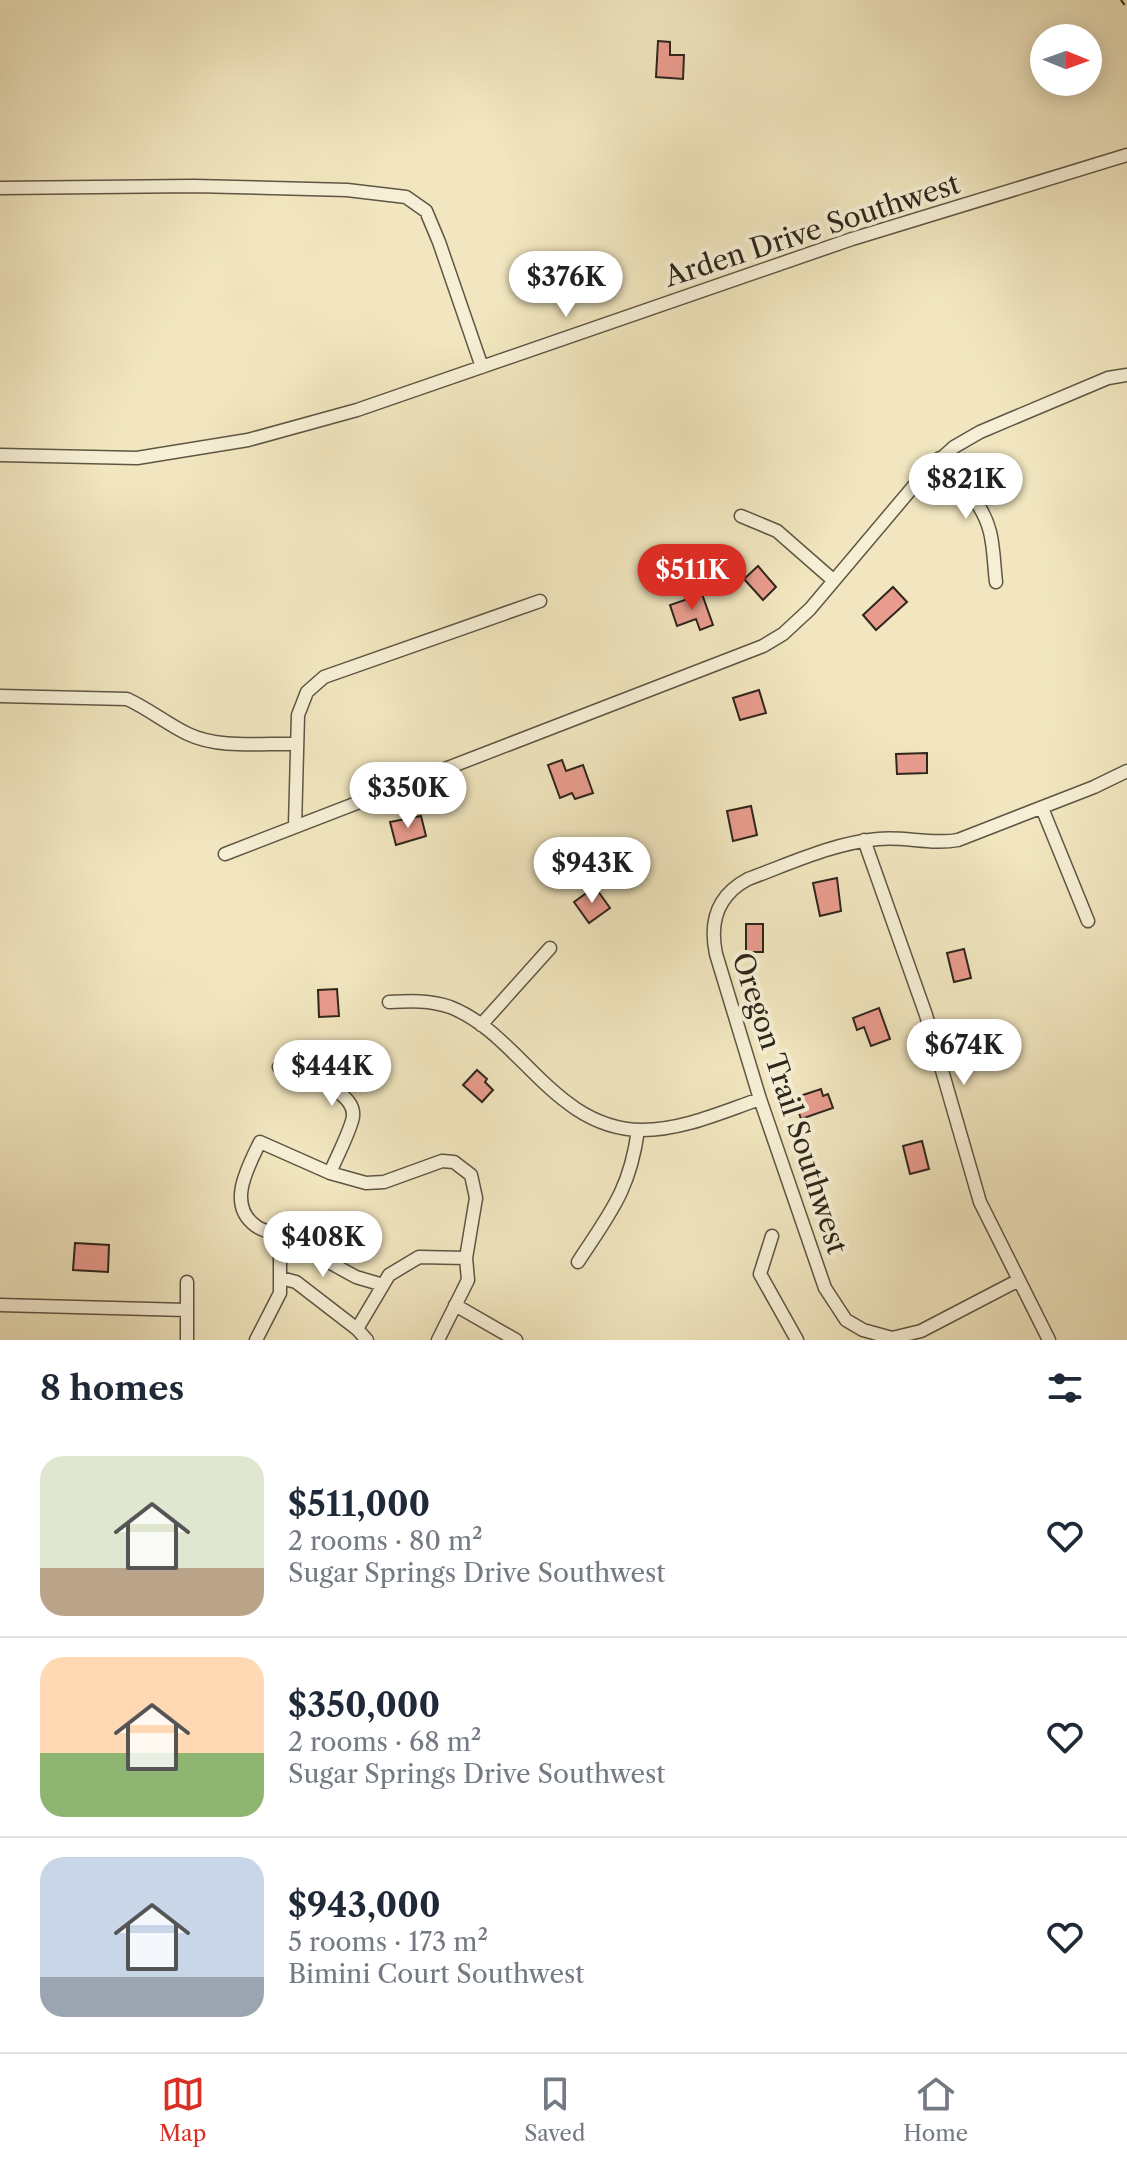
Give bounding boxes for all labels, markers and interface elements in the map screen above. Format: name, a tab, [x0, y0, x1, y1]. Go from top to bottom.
north arrow	[1030, 24, 1102, 96]
map controls	[1030, 24, 1102, 96]
street label: Arden Drive Southwest	[659, 166, 964, 294]
pin: $376K	[510, 251, 622, 319]
text: $376K	[527, 261, 605, 293]
pin: $821K	[910, 453, 1022, 521]
text: $821K	[927, 463, 1005, 495]
pin: $511K	[636, 544, 748, 612]
text: $511K	[655, 554, 729, 586]
pin: $350K	[352, 762, 464, 830]
text: $350K	[368, 772, 448, 804]
pin: $943K	[536, 837, 648, 905]
text: $943K	[552, 847, 632, 879]
street label: Oregon Trail Southwest	[725, 948, 855, 1258]
pin: $674K	[908, 1019, 1020, 1087]
text: $674K	[925, 1029, 1003, 1061]
pin: $444K	[276, 1040, 388, 1108]
text: $444K	[291, 1050, 373, 1082]
pin: $408K	[267, 1211, 379, 1279]
text: $408K	[281, 1221, 365, 1253]
icon: filters	[1043, 1366, 1087, 1410]
text: 8 homes	[40, 1367, 184, 1409]
text: $511,000	[288, 1483, 430, 1525]
icon: home	[104, 1488, 200, 1584]
icon: heart	[1043, 1514, 1087, 1558]
text: 2 rooms · 80 m²	[288, 1525, 483, 1557]
text: Sugar Springs Drive Southwest	[288, 1557, 665, 1589]
text: $350,000	[288, 1684, 440, 1726]
icon: home	[104, 1689, 200, 1785]
icon: heart	[1043, 1715, 1087, 1759]
text: 2 rooms · 68 m²	[288, 1726, 481, 1758]
text: Sugar Springs Drive Southwest	[288, 1758, 665, 1790]
text: $943,000	[288, 1884, 441, 1926]
icon: home	[104, 1889, 200, 1985]
icon: heart	[1043, 1915, 1087, 1959]
text: 5 rooms · 173 m²	[288, 1926, 488, 1958]
text: Bimini Court Southwest	[288, 1958, 584, 1990]
tab: Map	[159, 2072, 206, 2147]
tab: Saved	[524, 2072, 585, 2147]
tab: Home	[903, 2072, 968, 2147]

